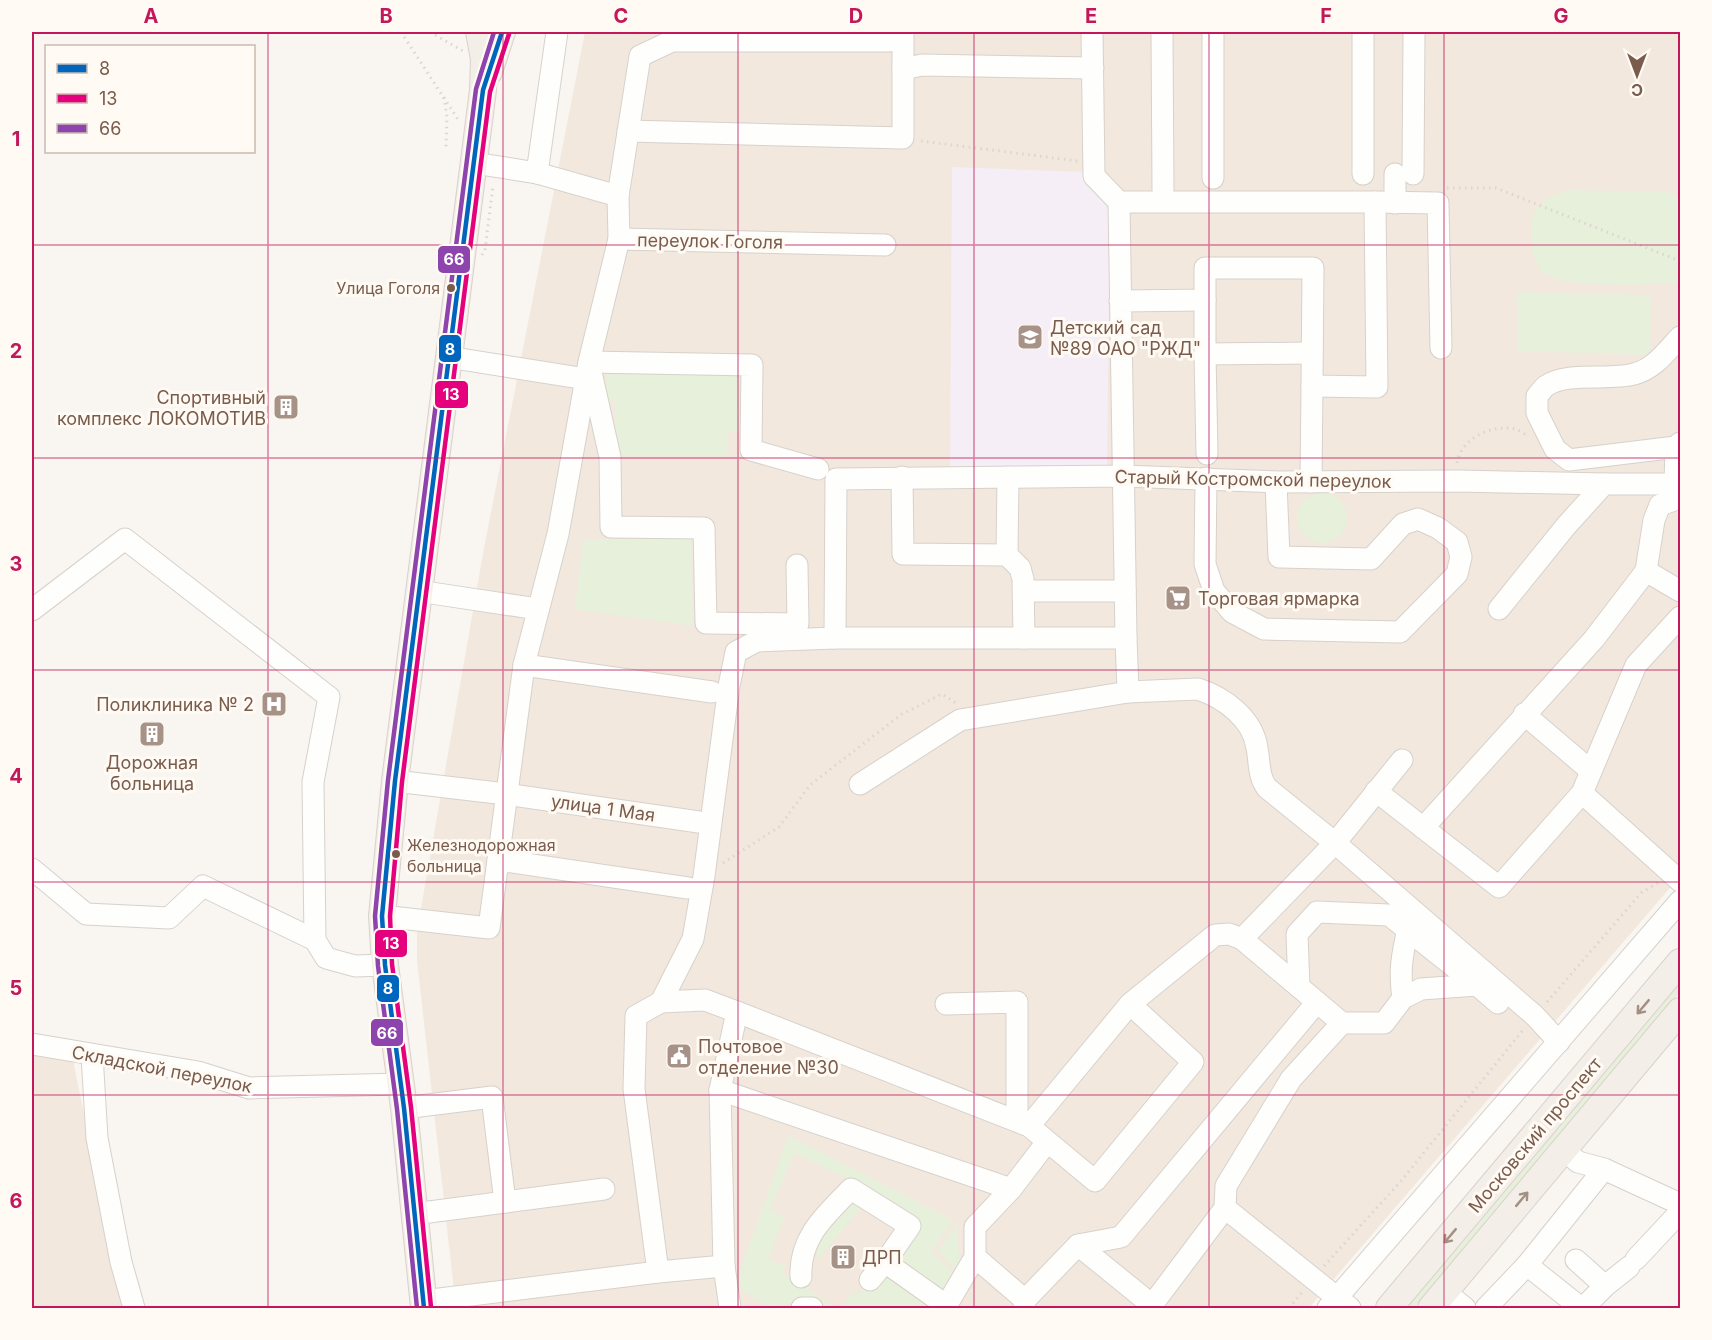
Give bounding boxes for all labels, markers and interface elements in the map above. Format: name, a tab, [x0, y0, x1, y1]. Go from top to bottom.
text: A	[144, 4, 159, 28]
text: B	[379, 4, 393, 28]
text: C	[614, 4, 628, 28]
text: D	[849, 4, 863, 28]
text: E	[1085, 4, 1097, 28]
text: F	[1320, 4, 1332, 28]
text: G	[1553, 4, 1569, 28]
legend	[45, 45, 255, 153]
north arrow	[1607, 45, 1667, 105]
text: 8	[99, 58, 110, 79]
text: С	[1631, 80, 1643, 100]
text: 13	[99, 88, 117, 109]
text: 66	[99, 118, 121, 139]
text: 1	[12, 127, 20, 151]
street label: переулок Гоголя	[637, 229, 783, 253]
line badge: 66	[437, 245, 471, 274]
text: 66	[444, 249, 464, 269]
place label: Улица Гоголя	[336, 278, 440, 298]
marker: Улица Гоголя	[445, 282, 457, 294]
place label: Детский сад №89 ОАО "РЖД"	[1050, 317, 1201, 359]
school or university icon: Детский сад №89 ОАО "РЖД"	[1015, 322, 1045, 352]
line badge: 8	[438, 334, 462, 363]
text: 2	[10, 339, 22, 363]
text: 8	[445, 339, 455, 359]
line badge: 13	[434, 380, 469, 409]
text: 13	[442, 384, 460, 404]
place label: Спортивный комплекс ЛОКОМОТИВ	[57, 387, 266, 429]
building icon: Спортивный комплекс ЛОКОМОТИВ	[271, 392, 301, 422]
street label: Старый Костромской переулок	[1114, 466, 1392, 492]
text: 3	[10, 552, 22, 576]
supermarket icon: Торговая ярмарка	[1163, 583, 1193, 613]
place label: Торговая ярмарка	[1198, 588, 1360, 609]
hospital icon: Поликлиника № 2	[259, 689, 289, 719]
place label: Поликлиника № 2	[96, 694, 254, 715]
building icon: Дорожная больница	[137, 719, 167, 749]
place label: Дорожная больница	[106, 752, 198, 794]
text: 4	[9, 764, 23, 788]
street label: улица 1 Мая	[550, 790, 656, 826]
place label: Железнодорожная больница	[407, 835, 556, 876]
marker: Железнодорожная больница	[390, 848, 402, 860]
line badge: 13	[374, 929, 408, 958]
text: 13	[382, 933, 400, 953]
line badge: 8	[376, 974, 400, 1003]
text: 5	[10, 976, 22, 1000]
text: 8	[383, 978, 393, 998]
one-way arrow	[1636, 999, 1650, 1014]
line badge: 66	[370, 1018, 404, 1047]
text: 66	[377, 1023, 397, 1043]
place label: Почтовое отделение №30	[698, 1036, 839, 1078]
street label: Складской переулок	[70, 1041, 254, 1097]
public building icon: Почтовое отделение №30	[664, 1041, 694, 1071]
street label: Московский проспект	[1464, 1053, 1606, 1217]
text: 6	[10, 1189, 23, 1213]
one-way arrow	[1516, 1191, 1529, 1207]
one-way arrow	[1443, 1228, 1456, 1244]
building icon: ДРП	[828, 1242, 858, 1272]
place label: ДРП	[862, 1247, 902, 1268]

